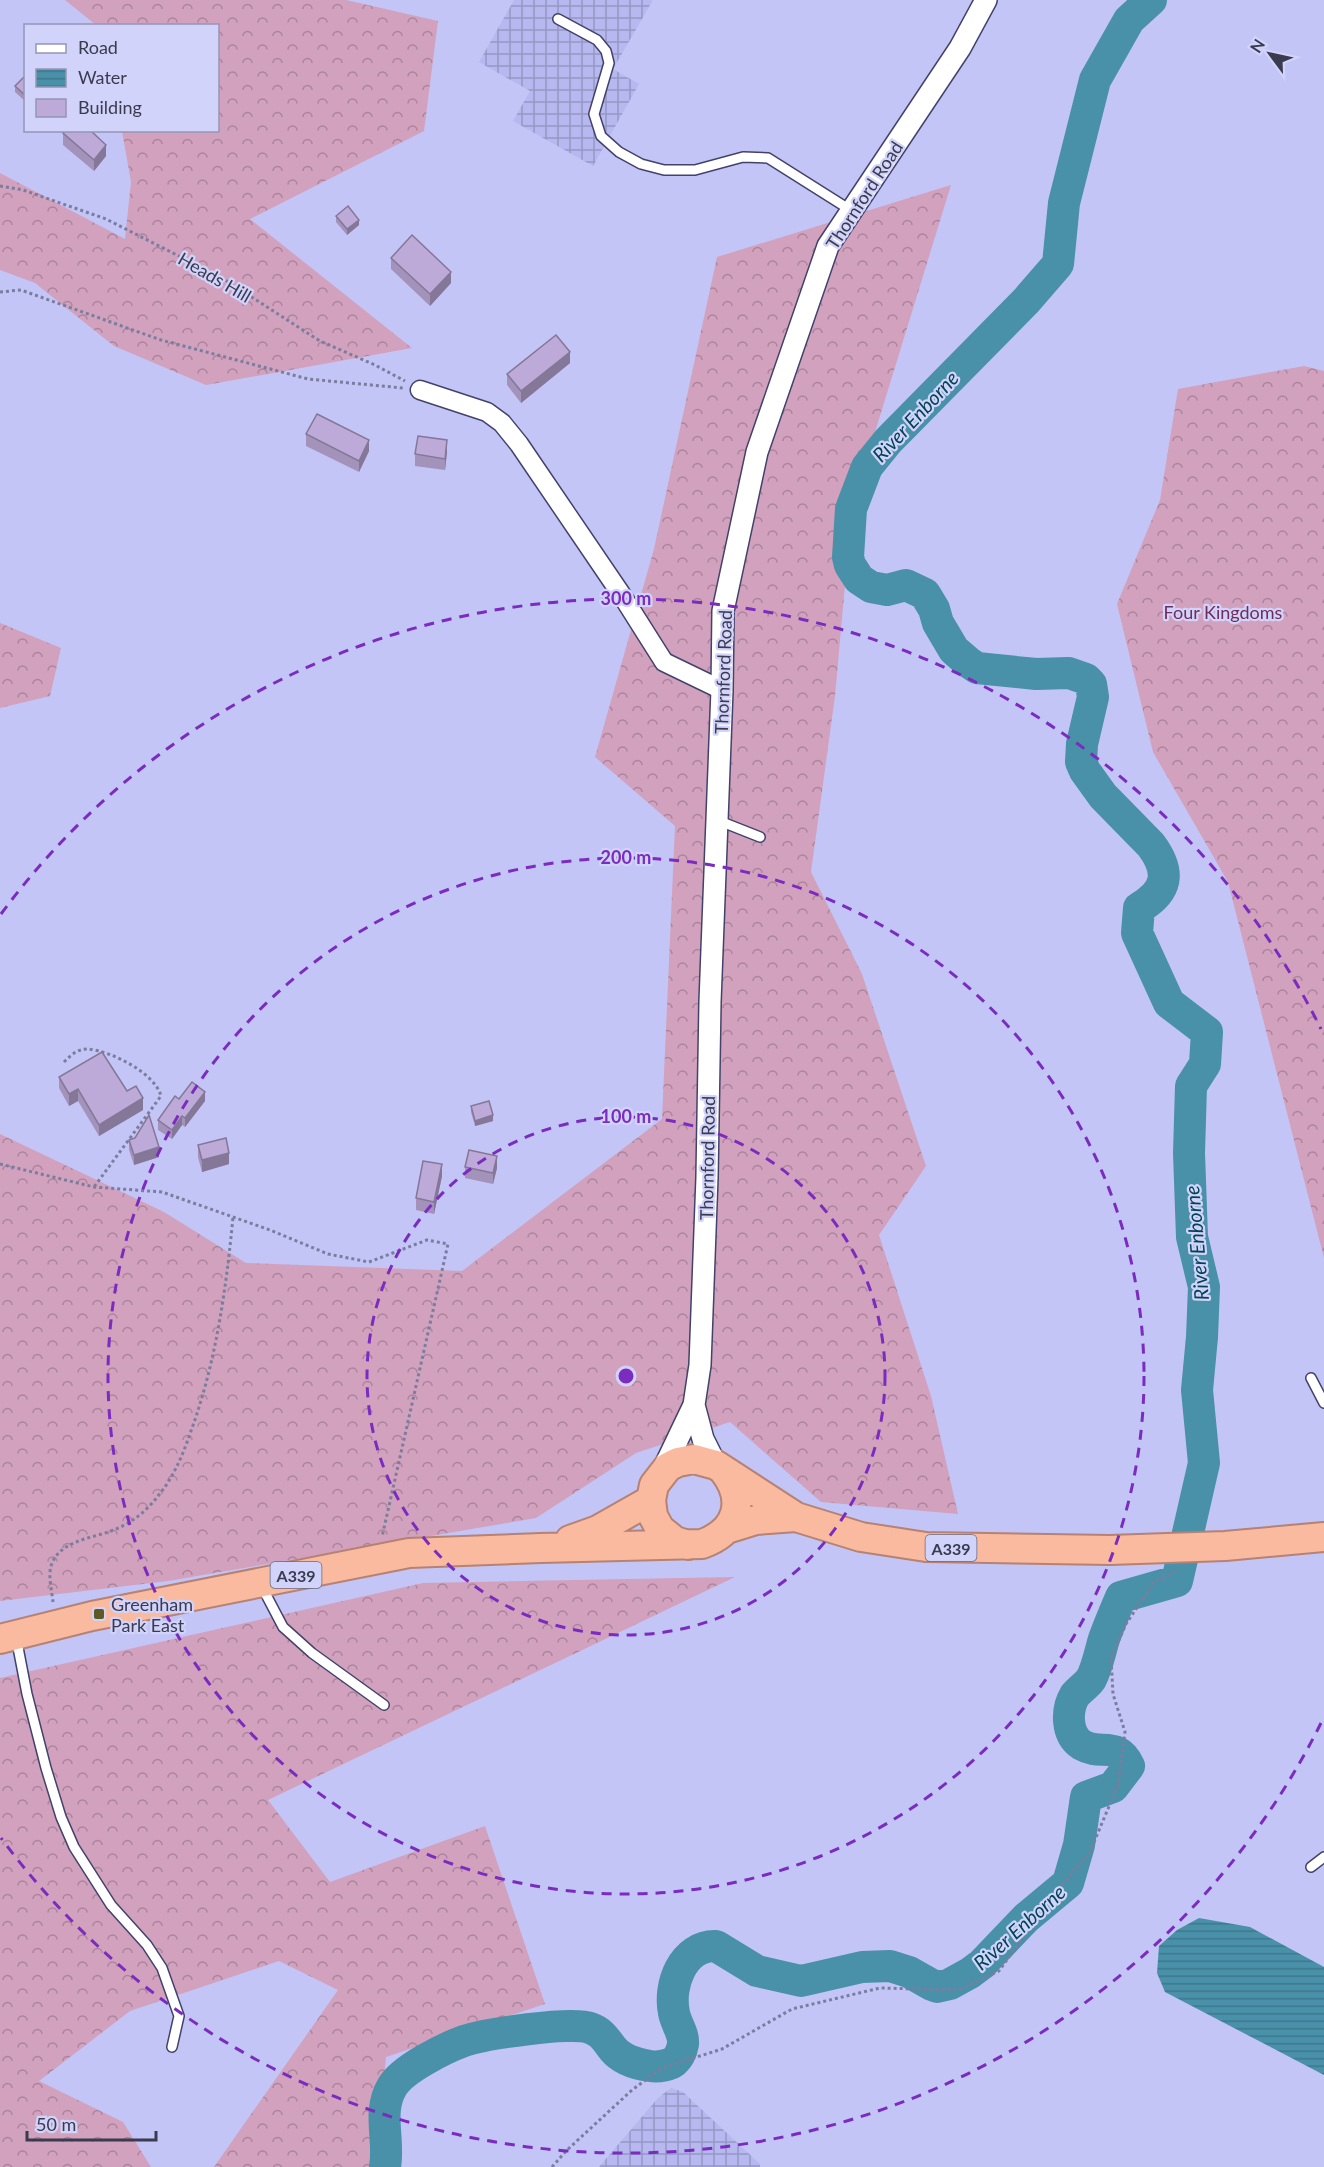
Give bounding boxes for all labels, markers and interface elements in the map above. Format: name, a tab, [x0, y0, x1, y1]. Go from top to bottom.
legend	[24, 24, 219, 132]
north arrow	[1240, 24, 1300, 84]
text: N	[1246, 35, 1268, 56]
text: Road	[78, 36, 118, 58]
text: Water	[78, 66, 127, 88]
text: Building	[78, 96, 142, 118]
street label: Thornford Road	[821, 137, 907, 253]
street label: Heads Hill	[175, 247, 255, 307]
water label: River Enborne	[867, 366, 963, 466]
text: 300 m	[601, 587, 651, 609]
park label: Four Kingdoms	[1164, 601, 1283, 623]
street label: Thornford Road	[710, 610, 736, 734]
text: 200 m	[601, 846, 651, 868]
street label: Thornford Road	[695, 1096, 719, 1220]
text: 100 m	[601, 1105, 651, 1127]
water label: River Enborne	[1179, 1185, 1213, 1301]
centre of rings	[616, 1366, 636, 1386]
road number: A339	[926, 1535, 976, 1561]
road number: A339	[270, 1562, 322, 1588]
place label: Greenham Park East	[111, 1593, 193, 1636]
marker: Greenham Park East	[92, 1607, 106, 1621]
water label: River Enborne	[968, 1880, 1070, 1974]
scale bar	[27, 2104, 156, 2142]
text: 50 m	[36, 2113, 76, 2135]

